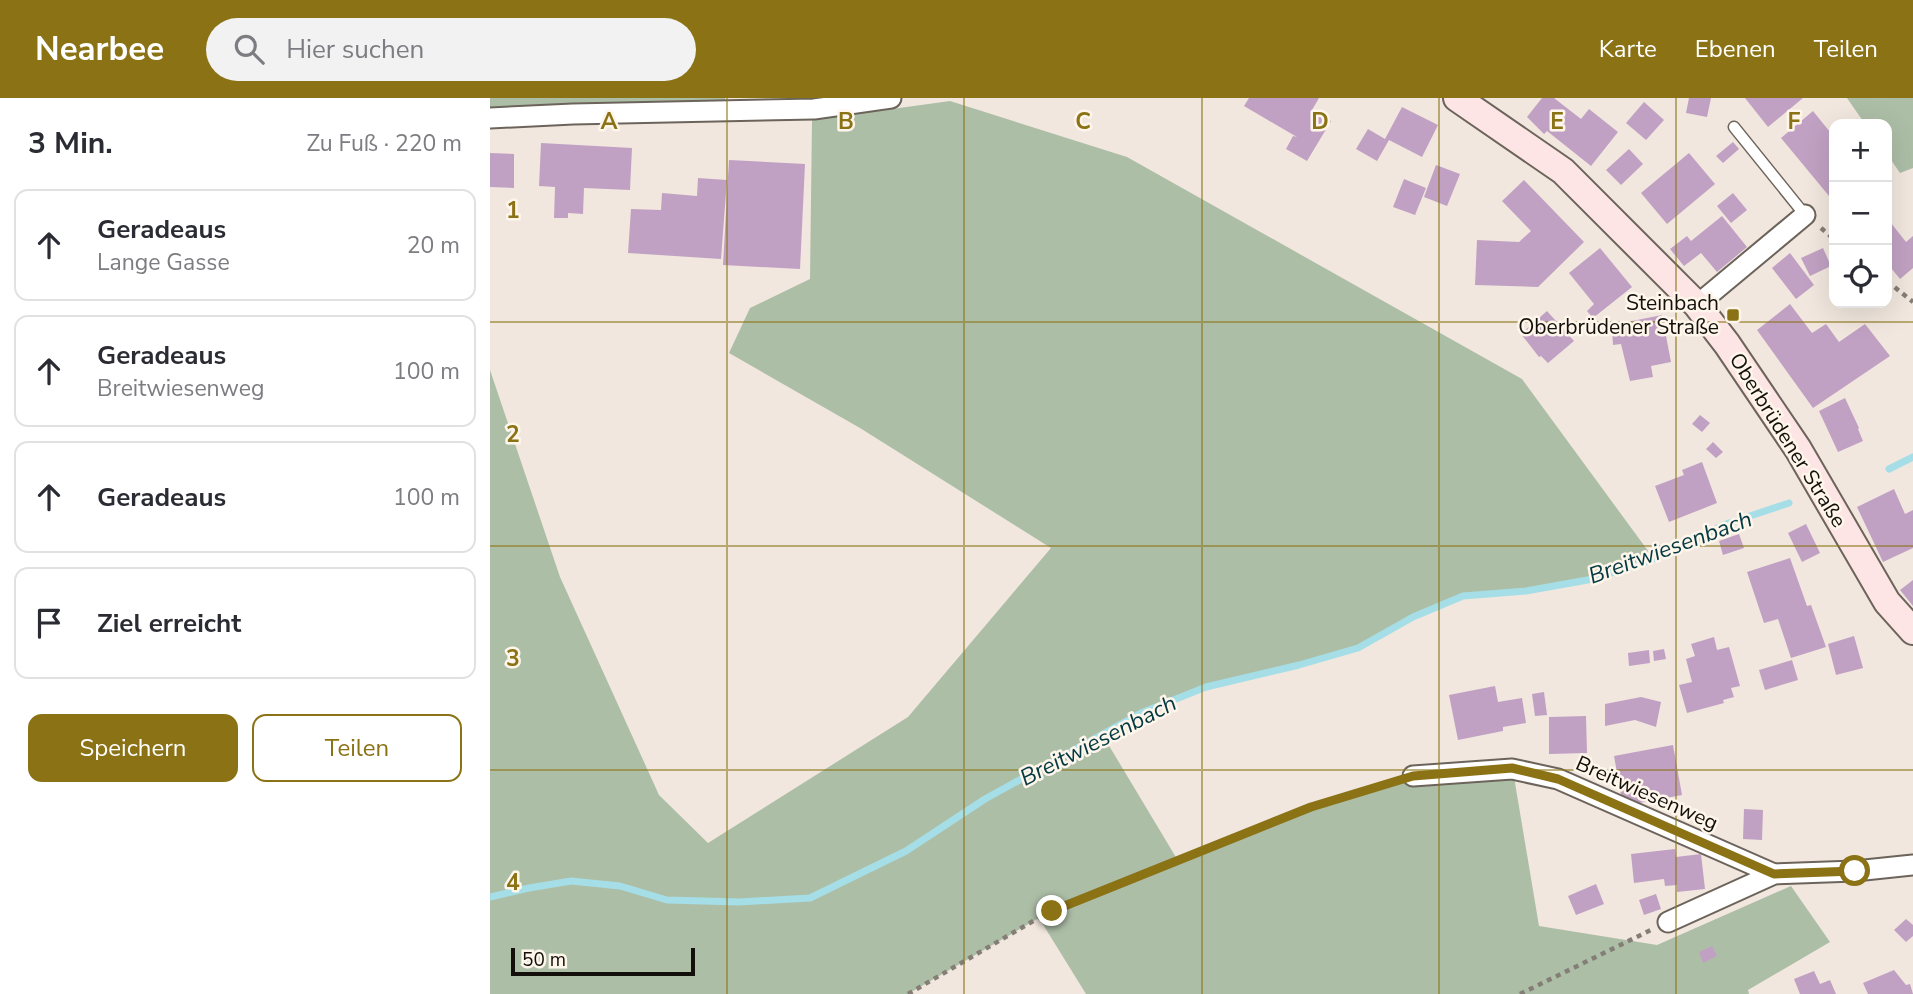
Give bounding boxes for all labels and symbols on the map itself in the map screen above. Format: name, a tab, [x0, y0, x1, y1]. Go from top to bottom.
text: A	[600, 106, 618, 137]
text: B	[838, 106, 854, 137]
text: C	[1075, 106, 1091, 137]
text: D	[1311, 106, 1329, 137]
text: E	[1550, 106, 1564, 137]
text: F	[1788, 106, 1801, 137]
text: 1	[506, 195, 520, 226]
place label: Steinbach Oberbrüdener Straße	[1518, 289, 1719, 341]
marker: Steinbach Oberbrüdener Straße	[1725, 307, 1741, 323]
street label: Oberbrüdener Straße	[1723, 347, 1853, 533]
text: 2	[506, 419, 520, 450]
water label: Breitwiesenbach	[1584, 503, 1756, 591]
text: 3	[506, 643, 520, 674]
water label: Breitwiesenbach	[1015, 688, 1182, 793]
street label: Breitwiesenweg	[1571, 749, 1723, 837]
route start	[1839, 855, 1870, 886]
text: 4	[506, 867, 520, 898]
route end	[1036, 895, 1067, 926]
scale bar	[511, 945, 695, 977]

